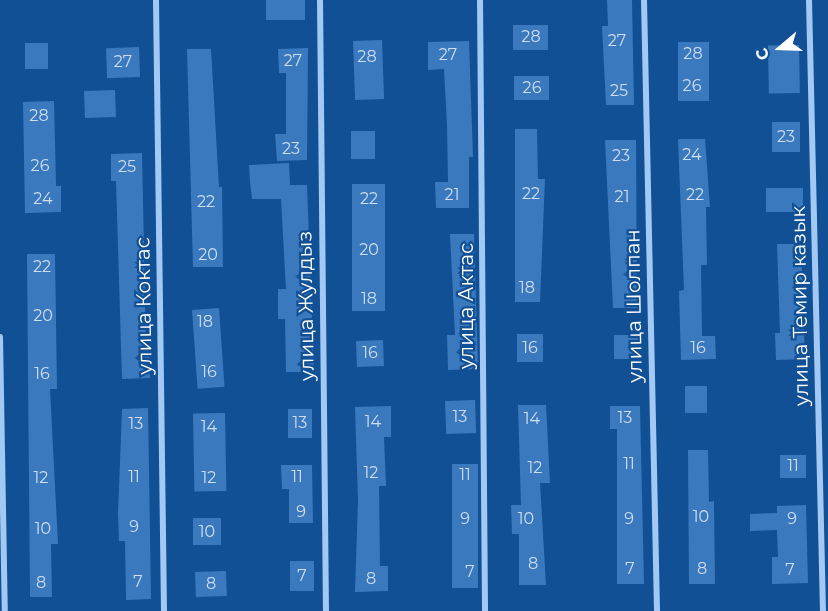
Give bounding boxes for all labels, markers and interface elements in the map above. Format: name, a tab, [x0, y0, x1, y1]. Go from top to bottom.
north arrow	[750, 18, 810, 78]
house number: 28	[521, 27, 541, 47]
house number: 27	[608, 31, 626, 51]
house number: 28	[683, 44, 703, 64]
house number: 27	[439, 45, 457, 65]
text: С	[752, 45, 773, 63]
house number: 28	[357, 47, 377, 67]
house number: 27	[284, 51, 302, 71]
house number: 27	[114, 52, 132, 72]
house number: 26	[683, 76, 701, 96]
house number: 26	[523, 78, 541, 98]
house number: 25	[610, 81, 628, 101]
house number: 28	[29, 106, 49, 126]
house number: 23	[777, 127, 795, 147]
house number: 23	[282, 139, 300, 159]
house number: 24	[682, 145, 702, 165]
house number: 23	[612, 146, 630, 166]
house number: 26	[31, 156, 49, 176]
house number: 25	[118, 157, 136, 177]
house number: 22	[522, 184, 540, 204]
house number: 21	[445, 185, 459, 205]
house number: 22	[686, 185, 704, 205]
house number: 21	[615, 187, 629, 207]
house number: 24	[33, 189, 53, 209]
house number: 22	[360, 189, 378, 209]
house number: 22	[197, 192, 215, 212]
street label: улица Темир казык	[786, 206, 814, 406]
street label: улица Шолпан	[621, 229, 647, 383]
street label: улица Жулдыз	[293, 231, 319, 381]
street label: улица Коктас	[131, 237, 157, 375]
house number: 20	[359, 240, 379, 260]
street label: улица Актас	[454, 243, 478, 369]
house number: 20	[198, 245, 218, 265]
house number: 22	[33, 257, 51, 277]
house number: 18	[519, 278, 535, 298]
house number: 18	[361, 289, 377, 309]
house number: 20	[33, 306, 53, 326]
house number: 18	[197, 312, 213, 332]
house number: 16	[522, 338, 538, 358]
house number: 16	[690, 338, 706, 358]
house number: 16	[362, 343, 378, 363]
house number: 16	[201, 362, 217, 382]
house number: 16	[34, 364, 50, 384]
house number: 13	[453, 407, 467, 427]
house number: 13	[618, 408, 632, 428]
house number: 14	[524, 409, 540, 429]
house number: 14	[365, 412, 381, 432]
house number: 13	[293, 413, 307, 433]
house number: 13	[129, 414, 143, 434]
house number: 14	[201, 417, 217, 437]
house number: 11	[623, 454, 635, 474]
house number: 11	[787, 456, 799, 476]
house number: 12	[528, 458, 542, 478]
house number: 12	[364, 463, 378, 483]
house number: 11	[459, 465, 471, 485]
house number: 11	[128, 467, 140, 487]
house number: 11	[291, 467, 303, 487]
house number: 12	[34, 468, 48, 488]
house number: 12	[202, 468, 216, 488]
house number: 9	[296, 502, 306, 522]
house number: 10	[693, 507, 709, 527]
house number: 9	[460, 509, 470, 529]
house number: 10	[518, 509, 534, 529]
house number: 9	[624, 509, 634, 529]
house number: 9	[787, 509, 797, 529]
house number: 9	[129, 517, 139, 537]
house number: 10	[35, 519, 51, 539]
house number: 10	[199, 522, 215, 542]
house number: 8	[528, 554, 538, 574]
house number: 7	[625, 559, 635, 579]
house number: 8	[697, 559, 707, 579]
house number: 7	[785, 560, 795, 580]
house number: 7	[465, 562, 475, 582]
house number: 7	[297, 566, 307, 586]
house number: 8	[366, 569, 376, 589]
house number: 7	[133, 572, 143, 592]
house number: 8	[36, 573, 46, 593]
house number: 8	[206, 574, 216, 594]

